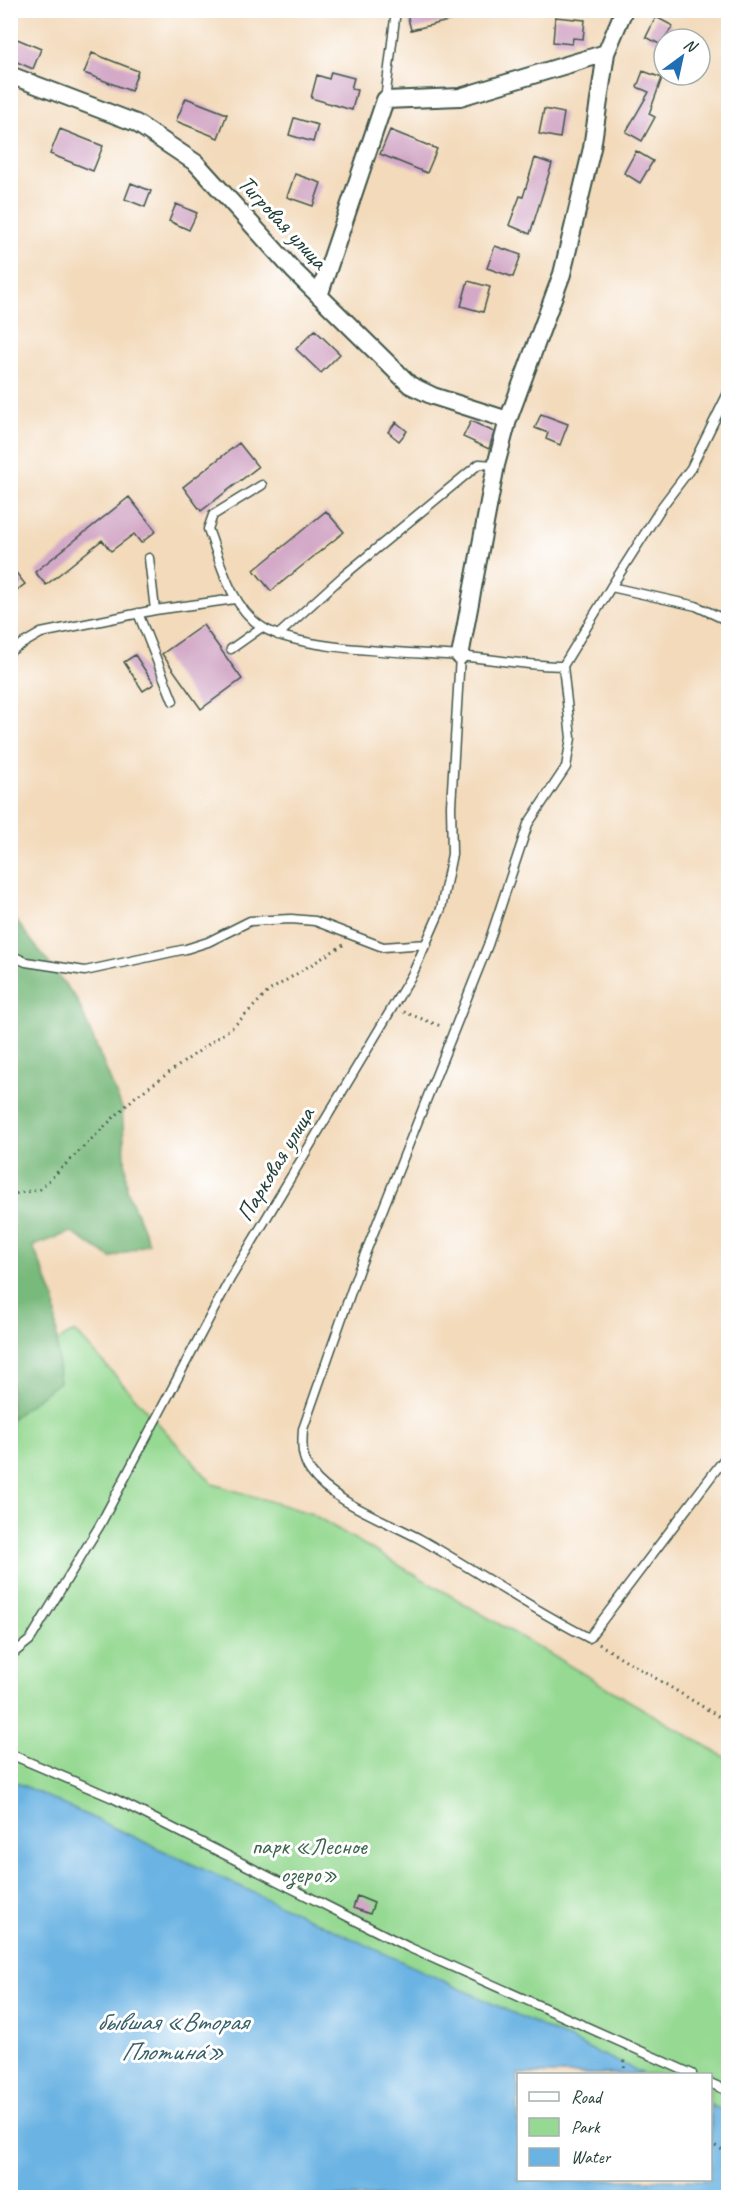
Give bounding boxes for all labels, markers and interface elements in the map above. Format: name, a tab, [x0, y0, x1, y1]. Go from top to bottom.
north arrow	[652, 27, 712, 87]
text: N	[680, 34, 702, 58]
street label: Тигровая улица	[232, 169, 335, 277]
street label: Парковая улица	[229, 1100, 322, 1227]
park label: парк «Лесное озеро»	[251, 1831, 369, 1890]
water label: бывшая «Вторая Плотинá»	[97, 2005, 252, 2068]
legend	[517, 2073, 712, 2181]
text: Road	[571, 2086, 604, 2108]
text: Park	[571, 2116, 601, 2138]
text: Water	[571, 2146, 612, 2168]

